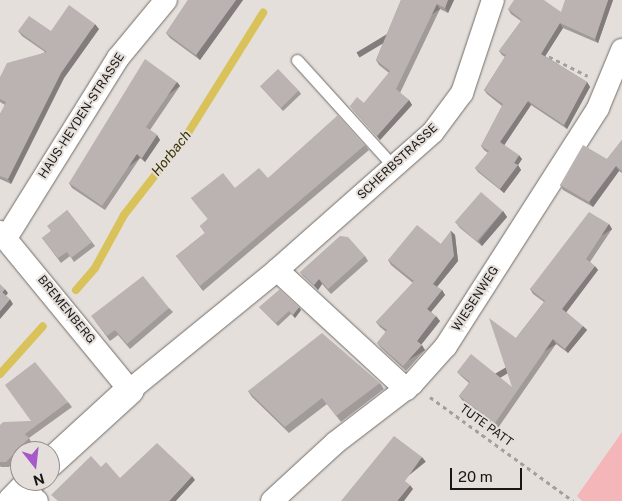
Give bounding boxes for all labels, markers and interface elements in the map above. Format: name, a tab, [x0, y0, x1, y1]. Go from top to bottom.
street label: HAUS-HEYDEN-STRASSE	[36, 51, 128, 181]
street label: SCHERBSTRASSE	[355, 121, 441, 203]
water label: Horbach	[148, 127, 194, 179]
street label: WIESENWEG	[450, 264, 502, 334]
street label: BREMENBERG	[34, 273, 98, 347]
street label: TUTE PATT	[457, 402, 515, 450]
north arrow	[10, 441, 60, 491]
scale bar	[452, 458, 524, 490]
text: 20 m	[458, 468, 493, 485]
text: N	[31, 470, 46, 489]

